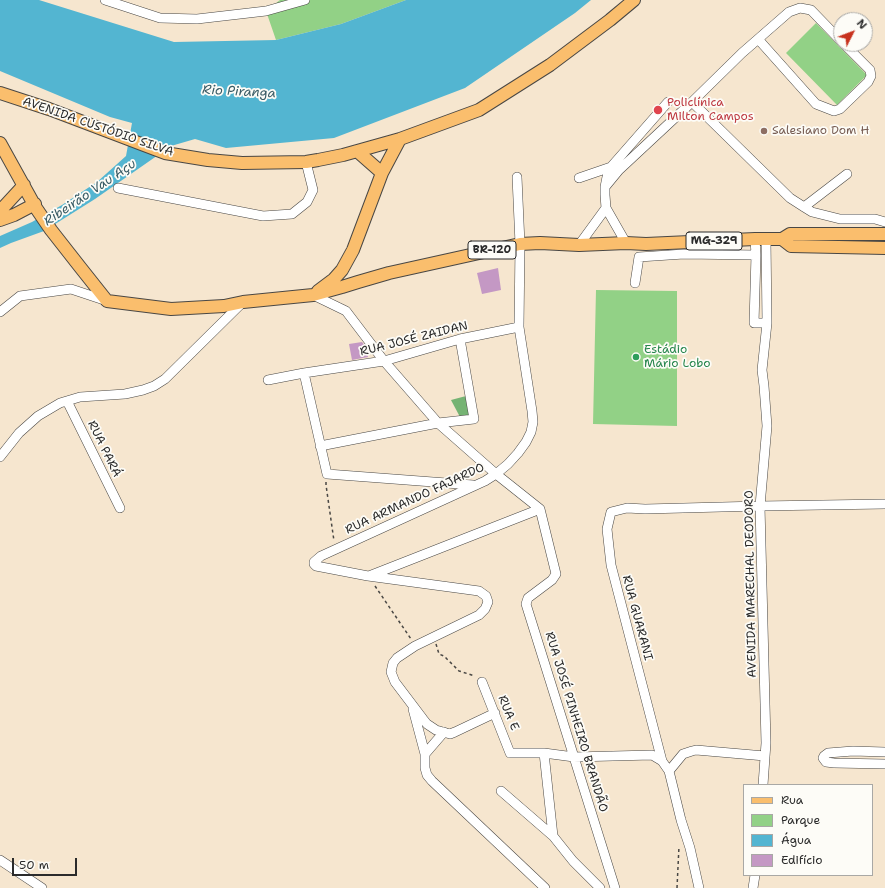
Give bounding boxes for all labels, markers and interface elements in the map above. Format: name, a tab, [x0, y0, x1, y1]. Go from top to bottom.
north arrow	[833, 12, 873, 52]
text: N	[853, 16, 870, 33]
water label: Rio Piranga	[202, 82, 276, 102]
street label: AVENIDA CUSTÓDIO SILVA	[21, 94, 175, 160]
place label: Policlínica Milton Campos	[667, 96, 754, 124]
marker: Policlínica Milton Campos	[652, 104, 664, 116]
place label: Salesiano Dom H	[772, 124, 869, 138]
marker: Salesiano Dom H	[759, 126, 769, 136]
water label: Ribeirão Vau Açu	[41, 156, 139, 230]
road number: MG-329	[686, 232, 742, 250]
road number: BR-120	[468, 241, 516, 259]
street label: RUA JOSÉ ZAIDAN	[359, 319, 469, 359]
place label: Estádio Mário Lobo	[644, 343, 710, 371]
marker: Estádio Mário Lobo	[631, 352, 641, 362]
street label: RUA PARÁ	[84, 418, 124, 480]
street label: RUA ARMANDO FAJARDO	[343, 460, 487, 538]
street label: AVENIDA MARECHAL DEODORO	[742, 490, 760, 678]
street label: RUA GUARANI	[619, 574, 655, 662]
street label: RUA JOSÉ PINHEIRO BRANDÃO	[542, 630, 610, 814]
street label: RUA E	[494, 693, 522, 733]
legend	[743, 784, 873, 876]
text: Rua	[781, 792, 803, 808]
text: Parque	[781, 812, 820, 828]
text: Água	[781, 832, 811, 848]
scale bar	[14, 850, 79, 876]
text: Edifício	[781, 852, 822, 868]
text: 50 m	[19, 857, 49, 873]

